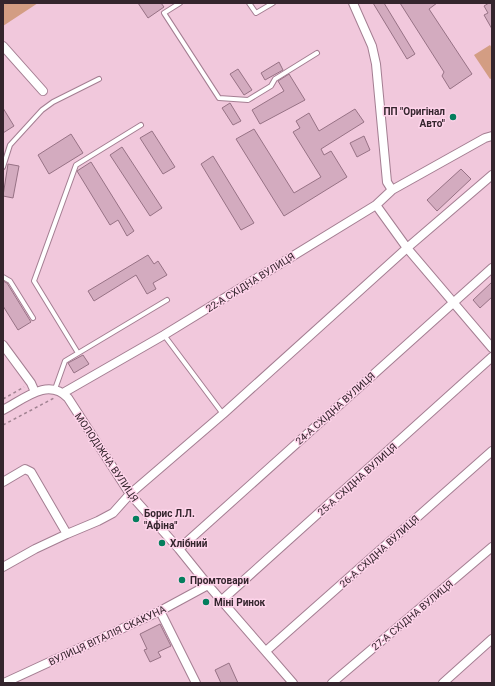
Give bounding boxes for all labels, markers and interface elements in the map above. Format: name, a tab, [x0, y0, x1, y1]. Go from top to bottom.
place label: ПП "Оригінал Авто"	[383, 106, 445, 129]
marker: ПП "Оригінал Авто"	[448, 112, 458, 122]
street label: 22-А СХІДНА ВУЛИЦЯ	[204, 251, 297, 314]
street label: 24-А СХІДНА ВУЛИЦЯ	[294, 370, 377, 447]
street label: МОЛОДІЖНА ВУЛИЦЯ	[73, 411, 140, 504]
street label: 25-А СХІДНА ВУЛИЦЯ	[316, 441, 399, 518]
place label: Борис Л.Л. "Афіна"	[144, 508, 195, 531]
street label: 26-А СХІДНА ВУЛИЦЯ	[338, 513, 421, 590]
marker: Борис Л.Л. "Афіна"	[131, 514, 141, 524]
marker: Хлібний	[157, 538, 167, 548]
place label: Хлібний	[170, 538, 208, 549]
marker: Промтовари	[177, 575, 187, 585]
place label: Промтовари	[190, 575, 249, 586]
street label: 27-А СХІДНА ВУЛИЦЯ	[370, 578, 455, 653]
marker: Міні Ринок	[201, 597, 211, 607]
place label: Міні Ринок	[214, 597, 266, 608]
street label: ВУЛИЦЯ ВІТАЛІЯ СКАКУНА	[47, 603, 168, 668]

